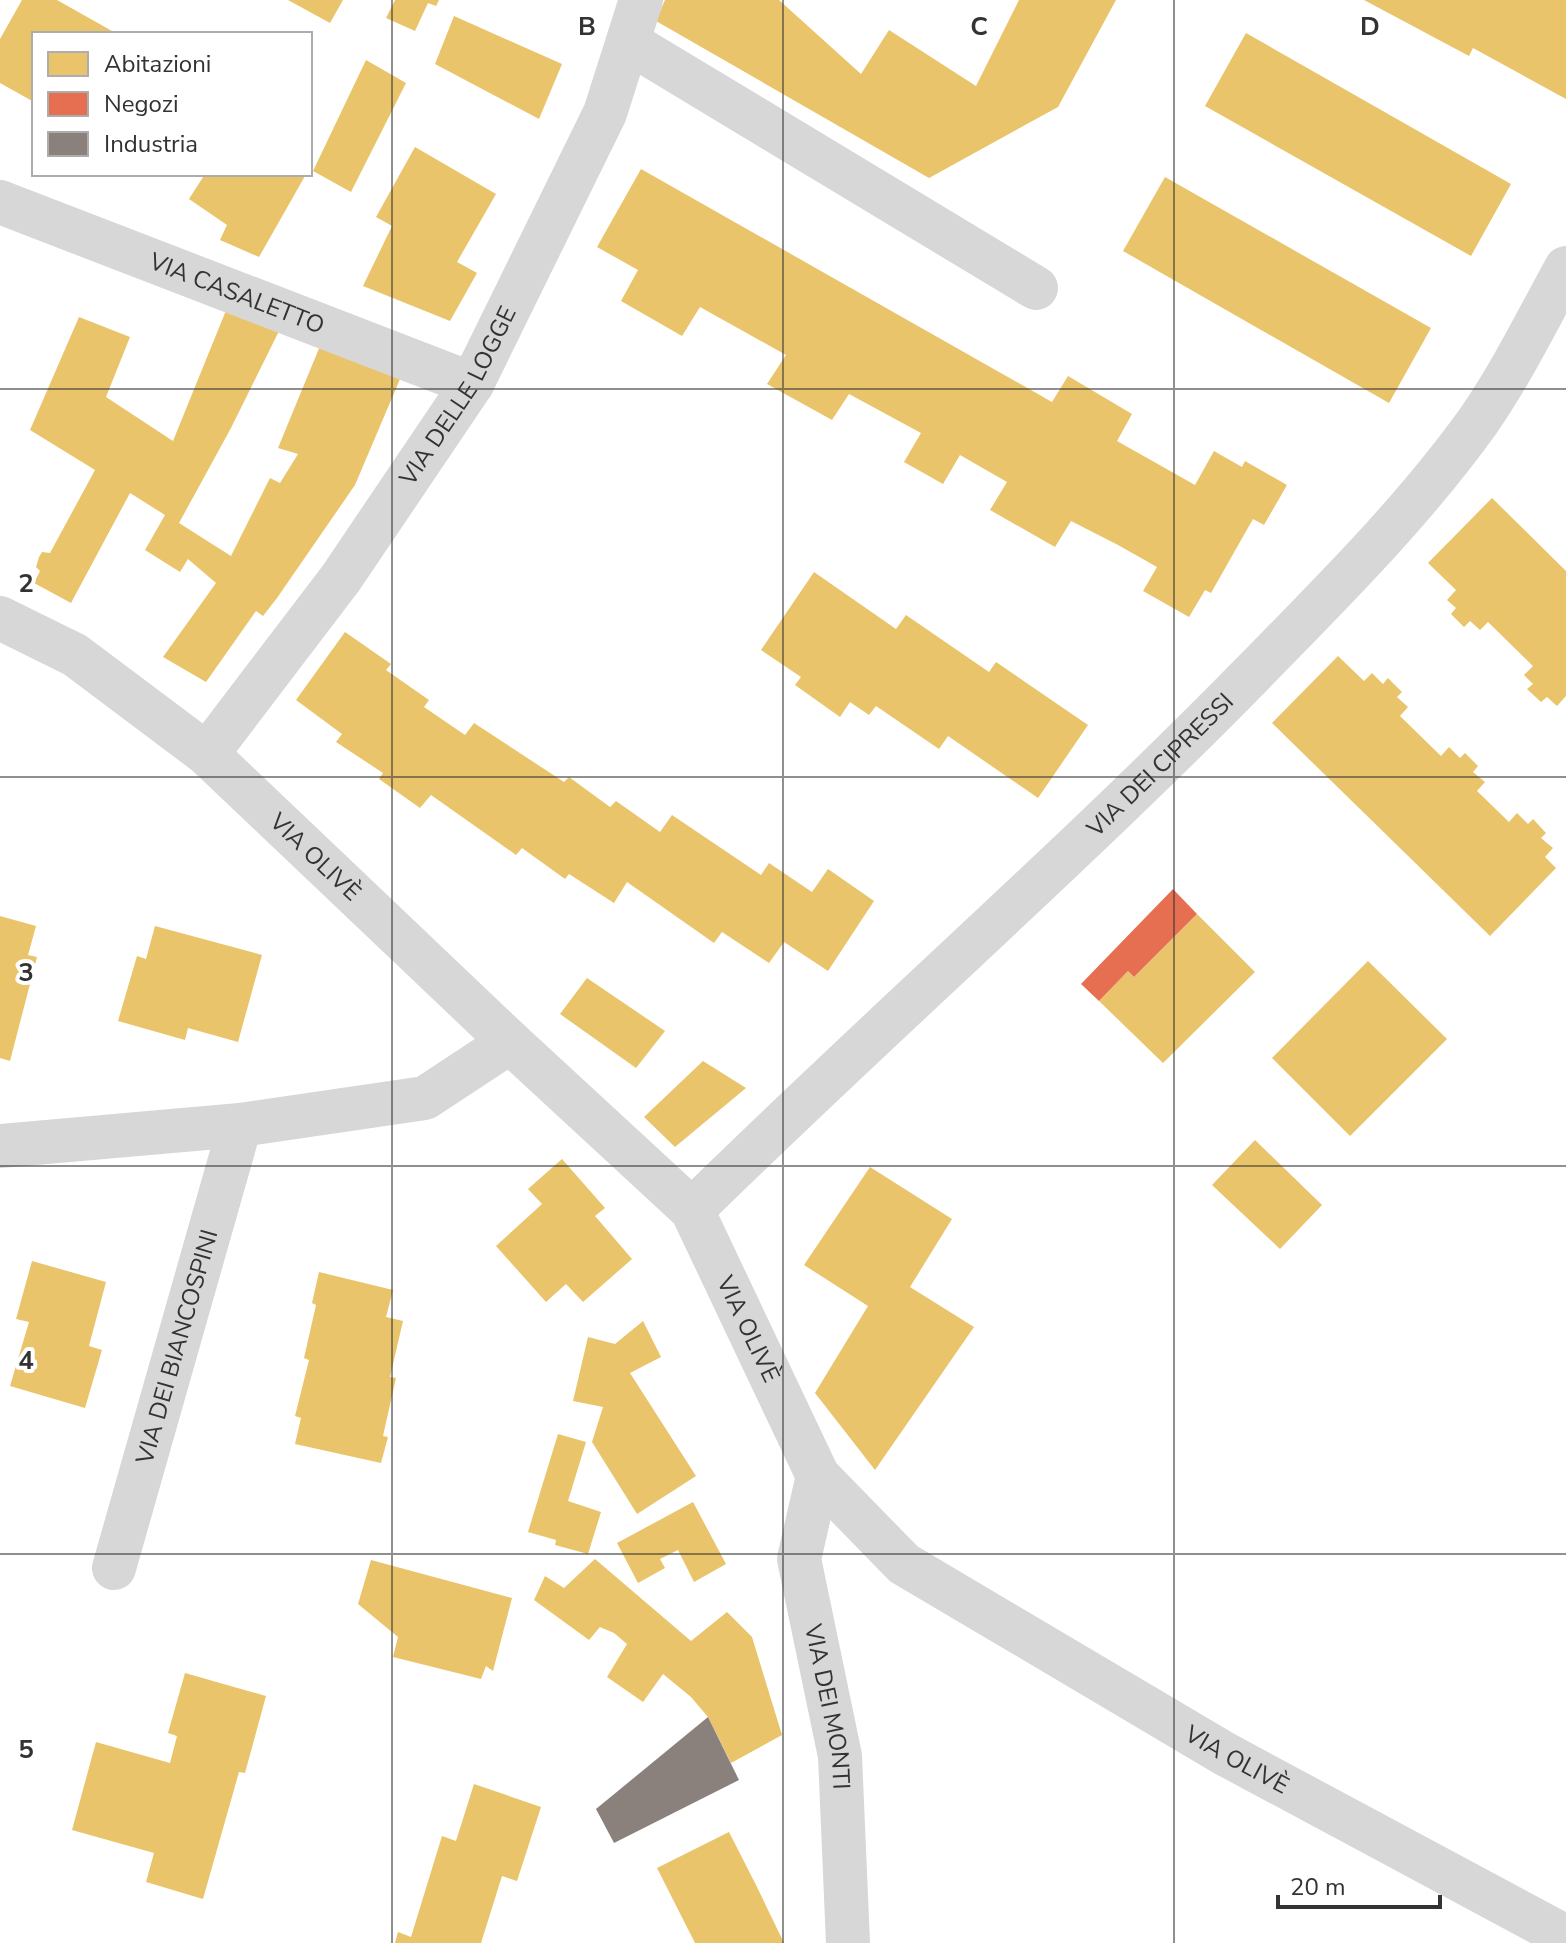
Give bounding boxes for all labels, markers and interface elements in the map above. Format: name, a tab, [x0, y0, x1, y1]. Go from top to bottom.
text: B	[578, 9, 596, 44]
text: C	[970, 9, 988, 44]
text: D	[1360, 9, 1380, 44]
legend	[32, 32, 312, 176]
text: Abitazioni	[104, 48, 211, 80]
text: Negozi	[104, 88, 178, 120]
text: Industria	[104, 128, 198, 160]
street label: VIA CASALETTO	[144, 245, 329, 342]
street label: VIA DELLE LOGGE	[391, 301, 524, 493]
text: 2	[18, 566, 34, 601]
street label: VIA DEI CIPRESSI	[1079, 686, 1241, 845]
street label: VIA OLIVÈ	[262, 805, 368, 908]
text: 3	[18, 955, 34, 990]
street label: VIA DEI BIANCOSPINI	[128, 1226, 225, 1469]
street label: VIA OLIVÈ	[709, 1269, 787, 1388]
text: 4	[18, 1343, 34, 1378]
street label: VIA DEI MONTI	[797, 1620, 857, 1790]
street label: VIA OLIVÈ	[1178, 1717, 1295, 1801]
text: 5	[18, 1732, 34, 1767]
scale bar	[1278, 1859, 1440, 1909]
text: 20 m	[1290, 1871, 1346, 1903]

